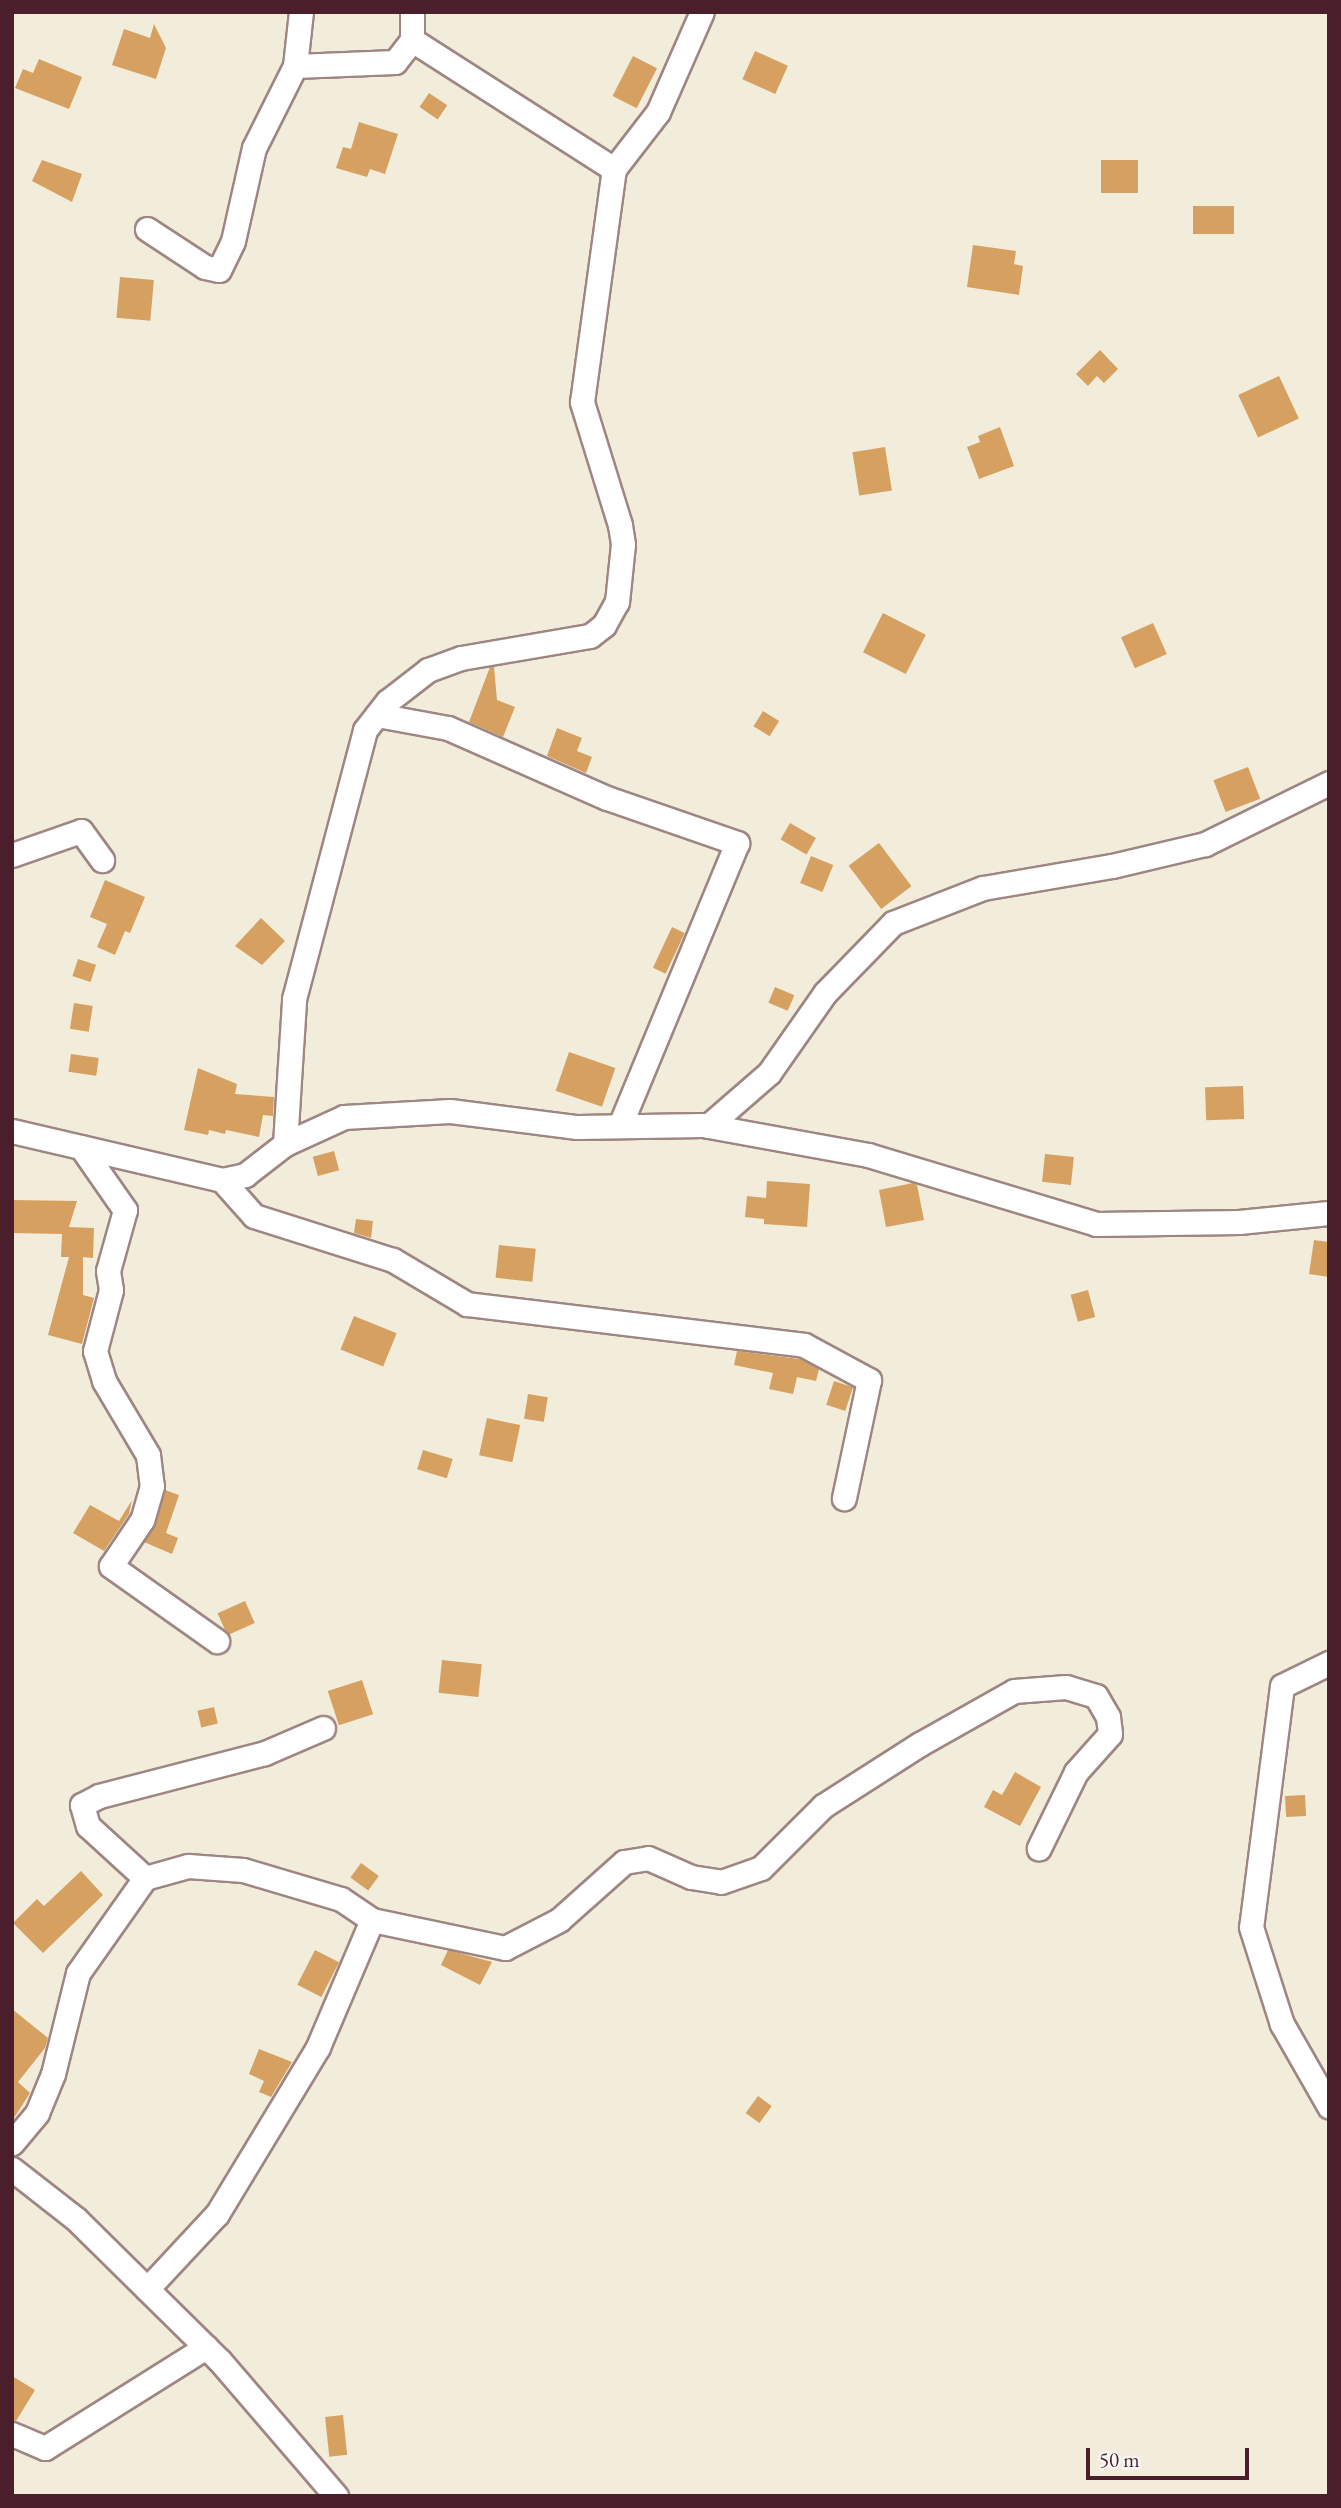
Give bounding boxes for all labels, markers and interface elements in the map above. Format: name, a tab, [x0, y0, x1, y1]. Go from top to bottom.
scale bar	[1089, 2434, 1252, 2478]
text: 50 m	[1099, 2446, 1140, 2473]

